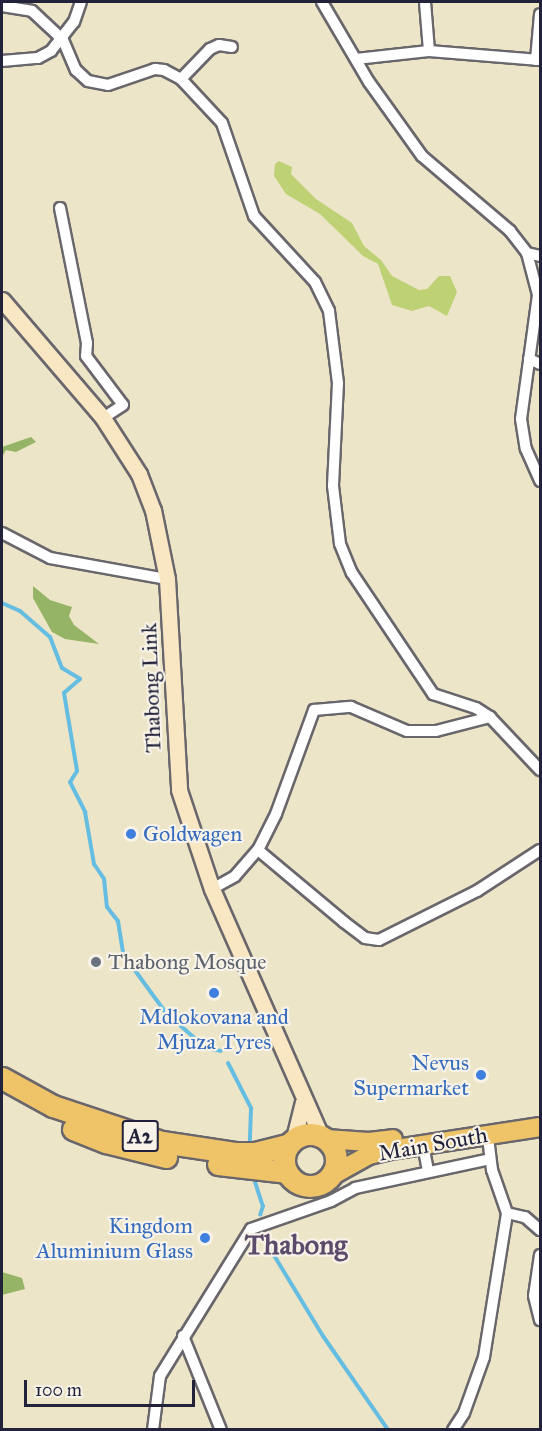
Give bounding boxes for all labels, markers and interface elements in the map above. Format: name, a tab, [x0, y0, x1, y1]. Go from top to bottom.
street label: Thabong Link	[136, 623, 166, 753]
place label: Goldwagen	[143, 821, 242, 847]
marker: Goldwagen	[124, 827, 138, 841]
place label: Thabong Mosque	[108, 949, 267, 975]
marker: Thabong Mosque	[89, 955, 103, 969]
marker: Mdlokovana and Mjuza Tyres	[207, 986, 221, 1000]
place label: Mdlokovana and Mjuza Tyres	[139, 1003, 289, 1054]
place label: Nevus Supermarket	[353, 1049, 469, 1100]
marker: Nevus Supermarket	[474, 1068, 488, 1082]
road number: A2	[120, 1118, 160, 1154]
street label: Main South	[376, 1121, 490, 1167]
place label: Kingdom Aluminium Glass	[36, 1212, 193, 1264]
district label: Thabong	[245, 1228, 347, 1262]
marker: Kingdom Aluminium Glass	[198, 1231, 212, 1245]
scale bar	[27, 1368, 198, 1406]
text: 100 m	[35, 1379, 82, 1401]

